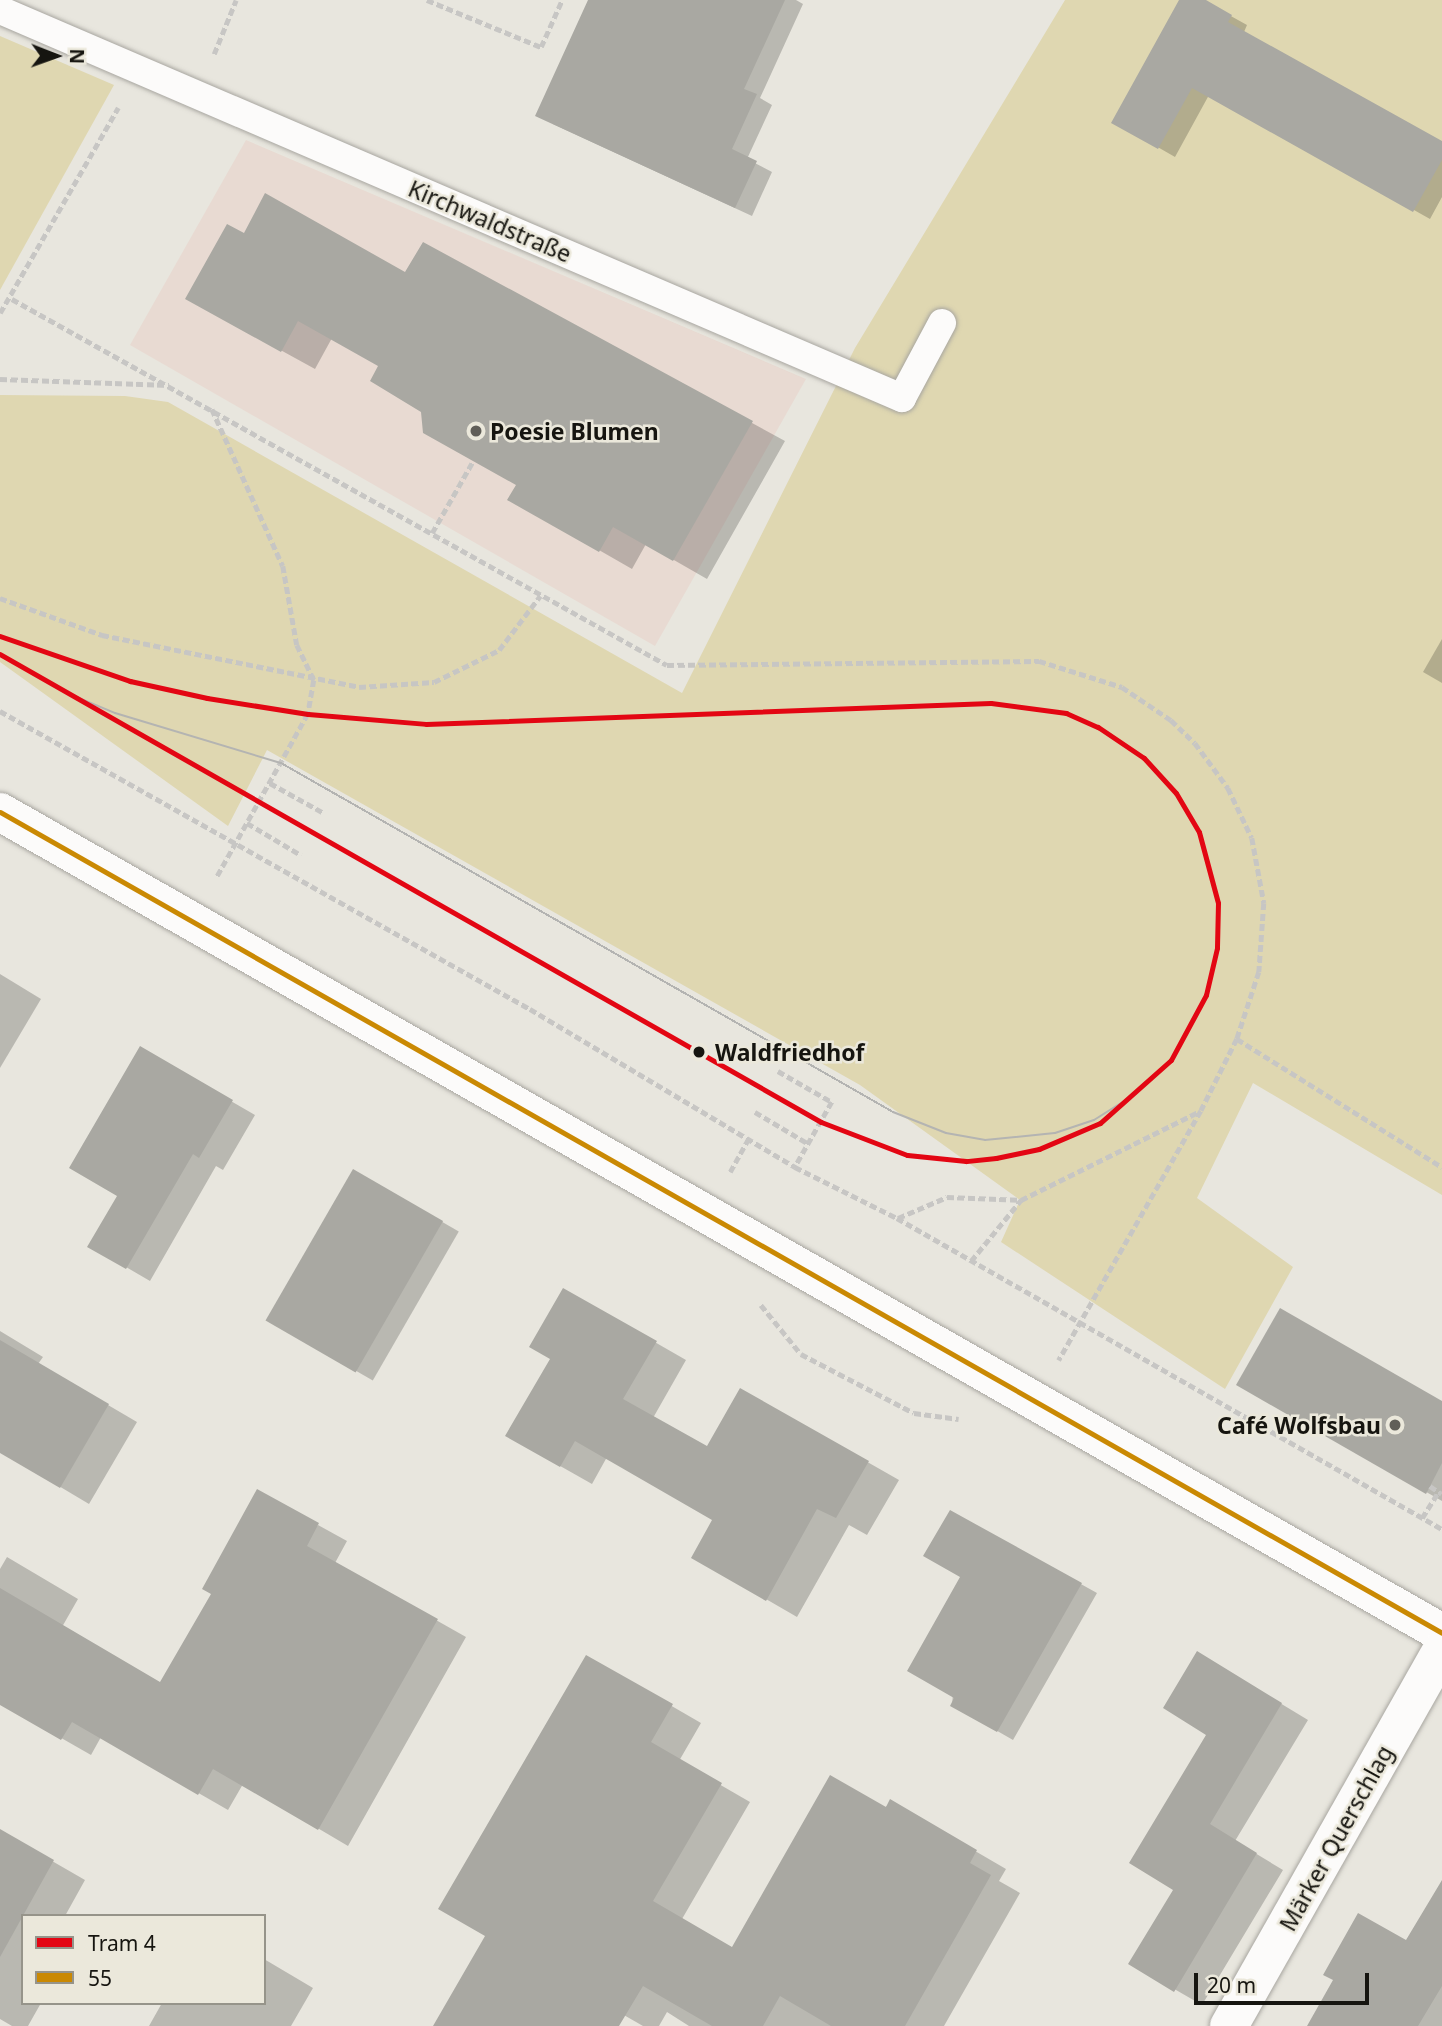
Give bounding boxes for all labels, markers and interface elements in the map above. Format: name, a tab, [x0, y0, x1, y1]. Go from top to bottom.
north arrow	[21, 21, 91, 91]
text: N	[64, 48, 90, 64]
street label: Kirchwaldstraße	[404, 174, 576, 268]
place label: Poesie Blumen	[490, 417, 659, 445]
marker: Poesie Blumen	[468, 423, 484, 439]
place label: Waldfriedhof	[715, 1038, 864, 1066]
marker: Waldfriedhof	[689, 1042, 709, 1062]
place label: Café Wolfsbau	[1217, 1411, 1381, 1439]
marker: Café Wolfsbau	[1387, 1417, 1403, 1433]
street label: Märker Querschlag	[1274, 1740, 1398, 1936]
legend	[21, 1914, 266, 2005]
text: Tram 4	[88, 1929, 156, 1957]
scale bar	[1197, 1960, 1372, 2004]
text: 55	[88, 1964, 112, 1992]
text: 20 m	[1207, 1971, 1256, 1999]

